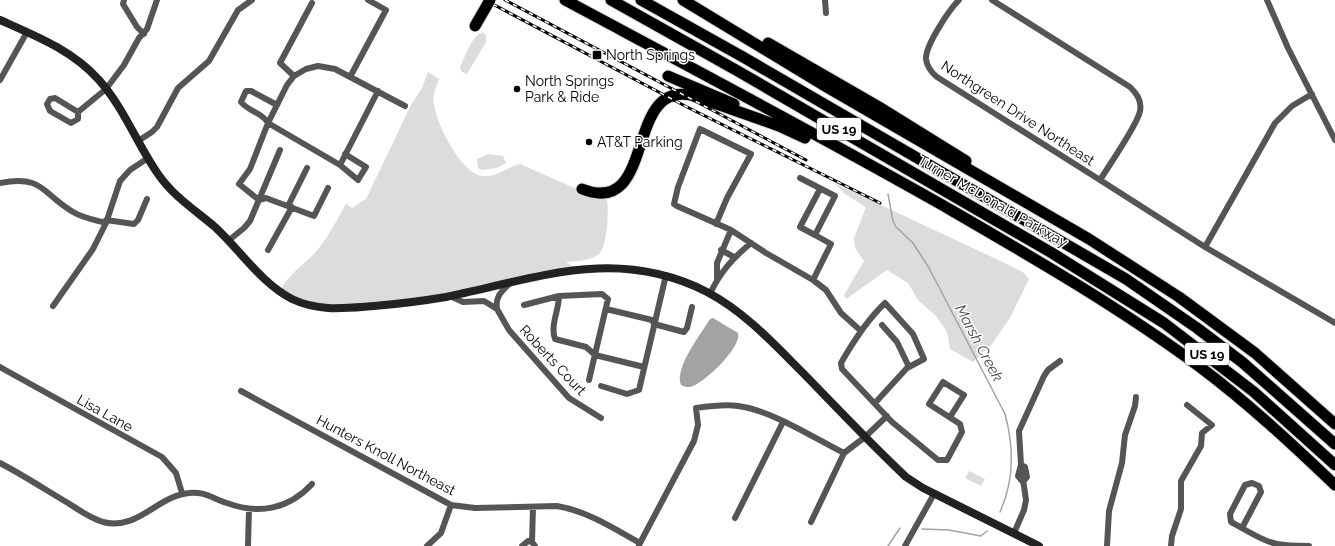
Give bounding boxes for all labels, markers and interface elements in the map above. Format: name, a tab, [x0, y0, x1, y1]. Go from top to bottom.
place label: North Springs	[606, 47, 695, 63]
marker: North Springs	[591, 49, 603, 61]
street label: Northgreen Drive Northeast	[938, 57, 1098, 169]
place label: North Springs Park & Ride	[525, 73, 614, 105]
marker: North Springs Park & Ride	[512, 84, 522, 94]
road number: US 19	[817, 118, 861, 140]
place label: AT&T Parking	[597, 134, 683, 150]
marker: AT&T Parking	[584, 137, 594, 147]
street label: Turner McDonald Parkway	[915, 152, 1071, 251]
water label: Marsh Creek	[951, 301, 1007, 385]
street label: Roberts Court	[516, 322, 590, 399]
road number: US 19	[1185, 343, 1229, 365]
street label: Lisa Lane	[74, 391, 136, 435]
street label: Hunters Knoll Northeast	[314, 412, 459, 499]

